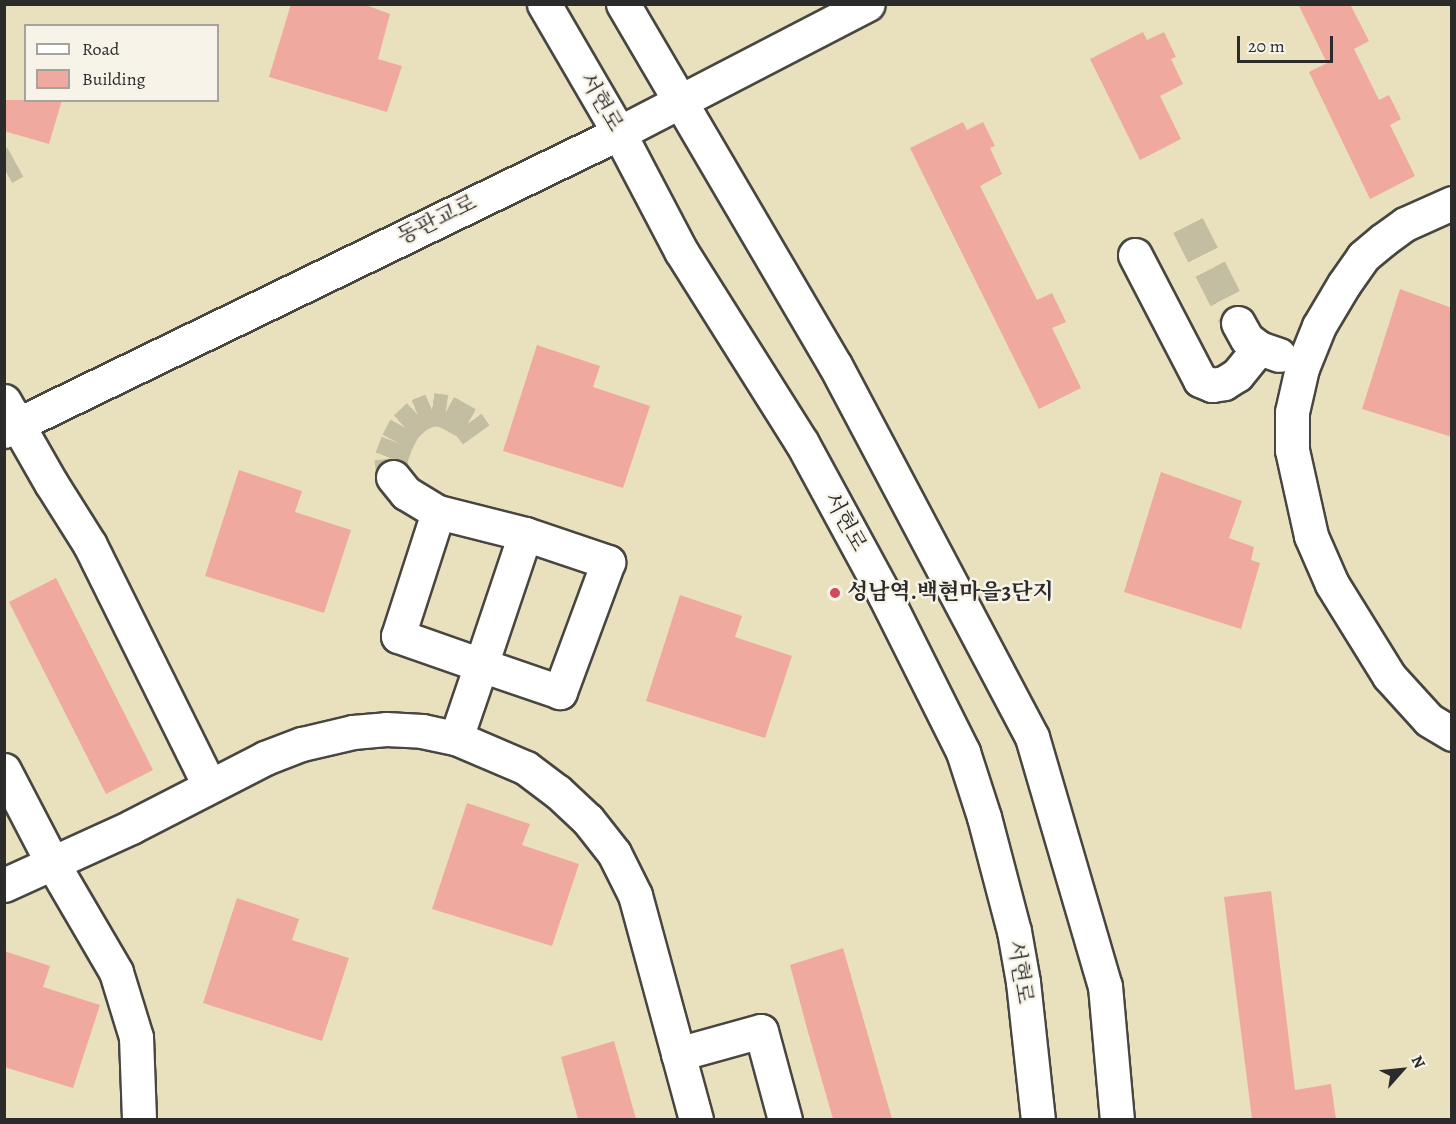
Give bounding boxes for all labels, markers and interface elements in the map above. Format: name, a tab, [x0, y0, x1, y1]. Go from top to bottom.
legend	[24, 24, 219, 102]
scale bar	[1240, 24, 1336, 62]
text: 20 m	[1248, 34, 1285, 58]
text: Road	[82, 37, 119, 61]
text: Building	[82, 67, 146, 91]
street label: 서현로	[574, 68, 628, 136]
street label: 동판교로	[393, 190, 481, 250]
street label: 서현로	[818, 488, 872, 556]
place label: 성남역.백현마을3단지	[847, 580, 1054, 606]
marker: 성남역.백현마을3단지	[828, 586, 842, 600]
street label: 서현로	[1002, 938, 1038, 1006]
north arrow	[1372, 1040, 1432, 1100]
text: N	[1406, 1052, 1430, 1072]

